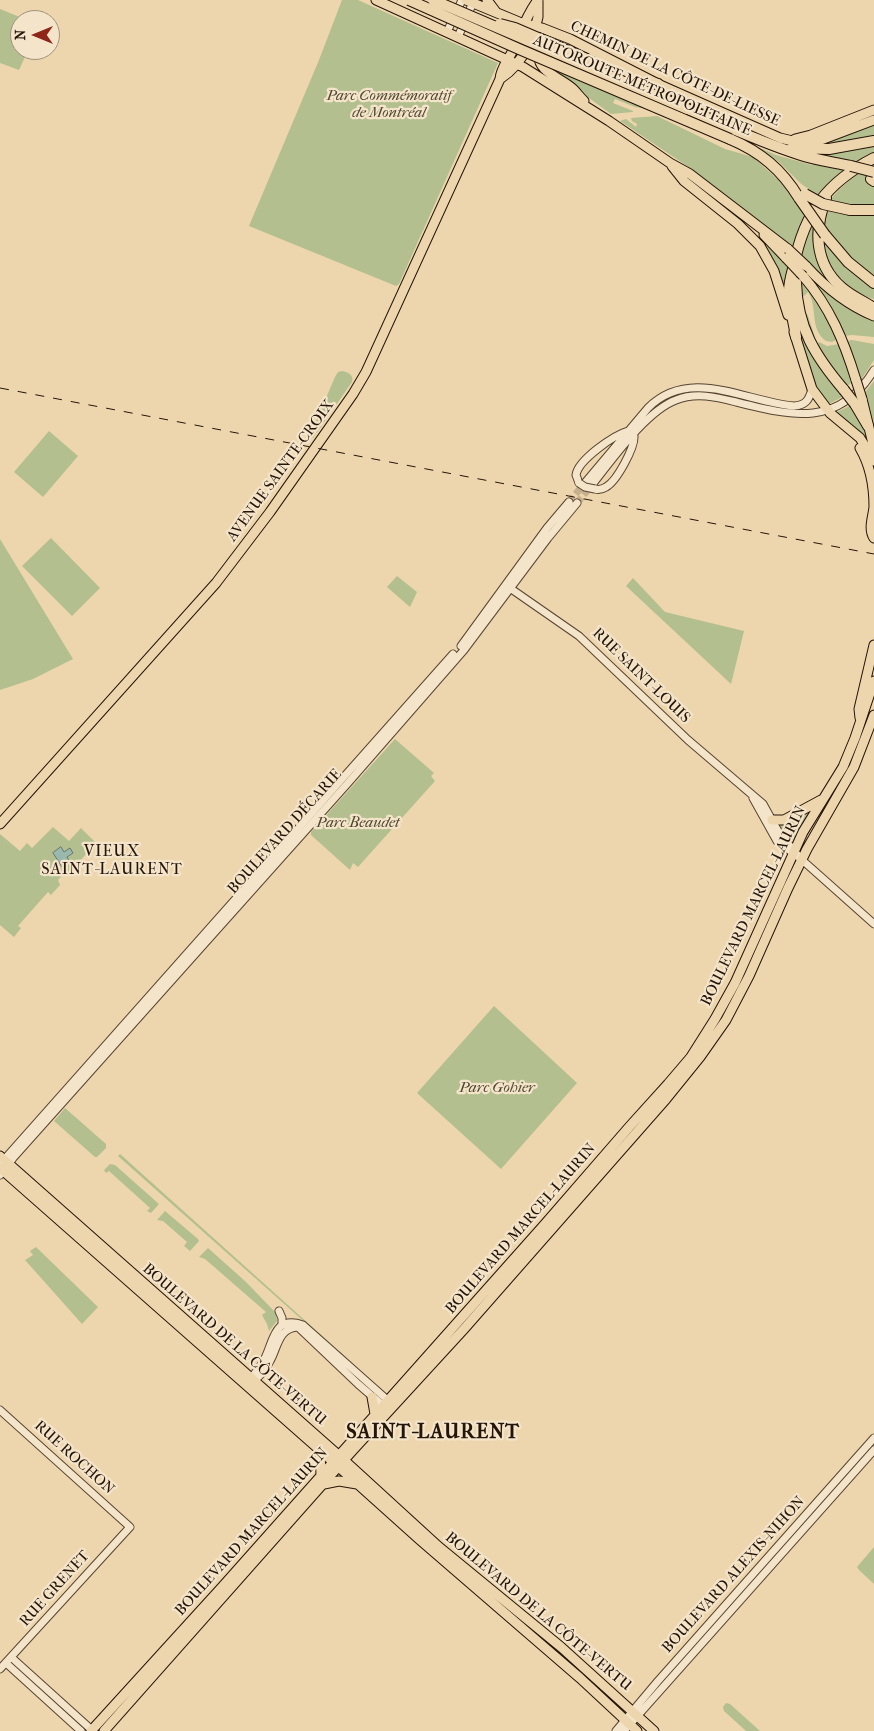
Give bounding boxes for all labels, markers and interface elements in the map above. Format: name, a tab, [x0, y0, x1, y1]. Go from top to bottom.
north arrow	[10, 10, 60, 60]
street label: CHEMIN DE LA CÔTE-DE-LIESSE	[567, 17, 783, 131]
text: N	[12, 30, 29, 40]
street label: AUTOROUTE MÉTROPOLITAINE	[530, 32, 754, 140]
park label: Parc Commémoratif de Montréal	[326, 87, 452, 122]
street label: AVENUE SAINTE-CROIX	[224, 397, 338, 545]
street label: RUE SAINT-LOUIS	[588, 625, 694, 727]
street label: BOULEVARD DÉCARIE	[224, 766, 346, 898]
street label: BOULEVARD MARCEL-LAURIN	[698, 803, 810, 1009]
park label: Parc Beaudet	[316, 814, 400, 832]
district label: VIEUX SAINT-LAURENT	[40, 842, 184, 880]
park label: Parc Gohier	[459, 1079, 535, 1097]
street label: BOULEVARD MARCEL-LAURIN	[442, 1140, 600, 1318]
street label: BOULEVARD DE LA CÔTE-VERTU	[138, 1260, 330, 1430]
street label: RUE ROCHON	[30, 1417, 118, 1499]
district label: SAINT-LAURENT	[345, 1421, 521, 1445]
street label: BOULEVARD MARCEL-LAURIN	[172, 1444, 332, 1620]
street label: BOULEVARD ALEXIS-NIHON	[659, 1493, 809, 1657]
street label: BOULEVARD DE LA CÔTE-VERTU	[441, 1529, 635, 1695]
street label: RUE GRENET	[16, 1547, 94, 1631]

